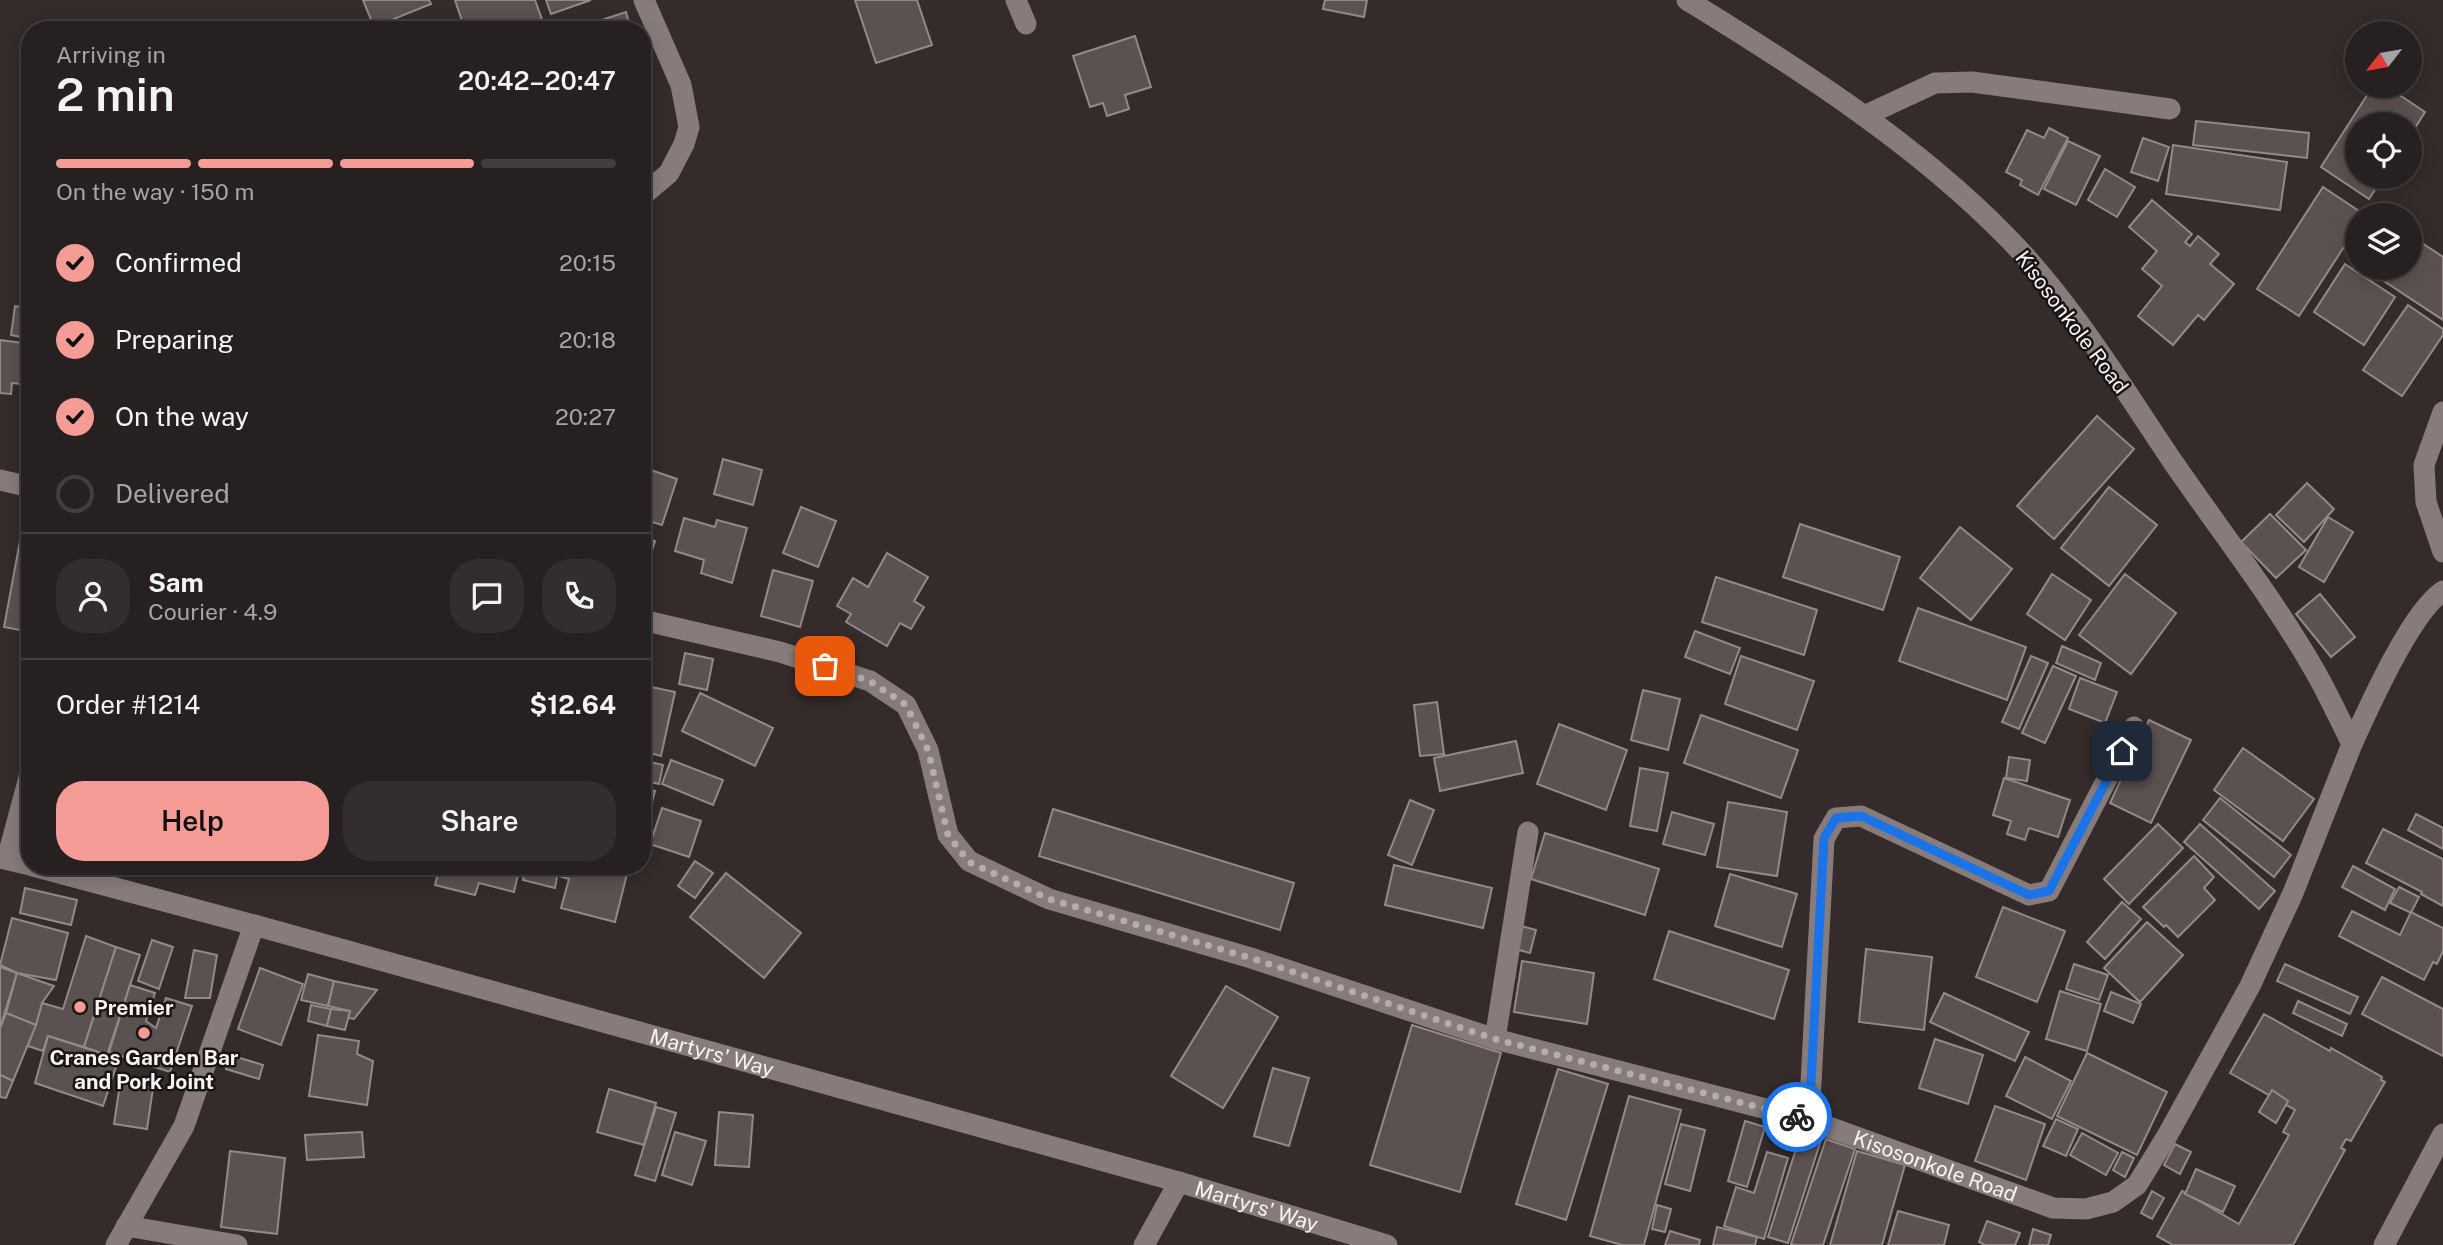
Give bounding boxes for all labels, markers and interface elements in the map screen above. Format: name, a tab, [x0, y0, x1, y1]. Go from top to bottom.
north arrow	[2345, 21, 2422, 98]
map controls	[2345, 21, 2422, 280]
text: Arriving in	[56, 41, 166, 68]
text: 20:42–20:47	[458, 65, 616, 96]
text: 2 min	[56, 67, 175, 121]
button: locate	[2345, 112, 2422, 189]
text: On the way · 150 m	[56, 178, 254, 205]
button: layers	[2345, 203, 2422, 280]
icon: check	[56, 244, 94, 282]
street label: Kisosonkole Road	[2010, 246, 2134, 398]
text: Confirmed	[115, 247, 242, 278]
text: 20:15	[559, 249, 616, 276]
icon: check	[56, 321, 94, 359]
text: Preparing	[115, 324, 234, 355]
text: 20:18	[559, 326, 616, 353]
icon: check	[56, 398, 94, 436]
text: On the way	[115, 401, 249, 432]
text: 20:27	[555, 403, 616, 430]
text: Delivered	[115, 478, 230, 509]
button: person	[56, 559, 130, 633]
button: chat	[450, 559, 524, 633]
button: phone	[542, 559, 616, 633]
text: Sam	[148, 567, 204, 598]
text: Courier · 4.9	[148, 598, 277, 625]
pin	[795, 636, 855, 696]
icon: bag	[806, 647, 844, 685]
text: Order #1214	[56, 689, 200, 720]
text: $12.64	[530, 689, 616, 720]
pin	[2092, 721, 2152, 781]
icon: home	[2103, 732, 2141, 770]
button: Help	[56, 781, 329, 861]
button: Share	[343, 781, 616, 861]
place label: Premier	[94, 995, 174, 1020]
marker: Premier	[72, 999, 88, 1015]
street label: Martyrs' Way	[647, 1023, 777, 1081]
marker: Cranes Garden Bar and Pork Joint	[136, 1025, 152, 1041]
place label: Cranes Garden Bar and Pork Joint	[49, 1045, 239, 1094]
courier	[1762, 1082, 1832, 1152]
icon: bike	[1778, 1098, 1816, 1136]
street label: Kisosonkole Road	[1850, 1125, 2021, 1207]
street label: Martyrs' Way	[1192, 1175, 1321, 1236]

